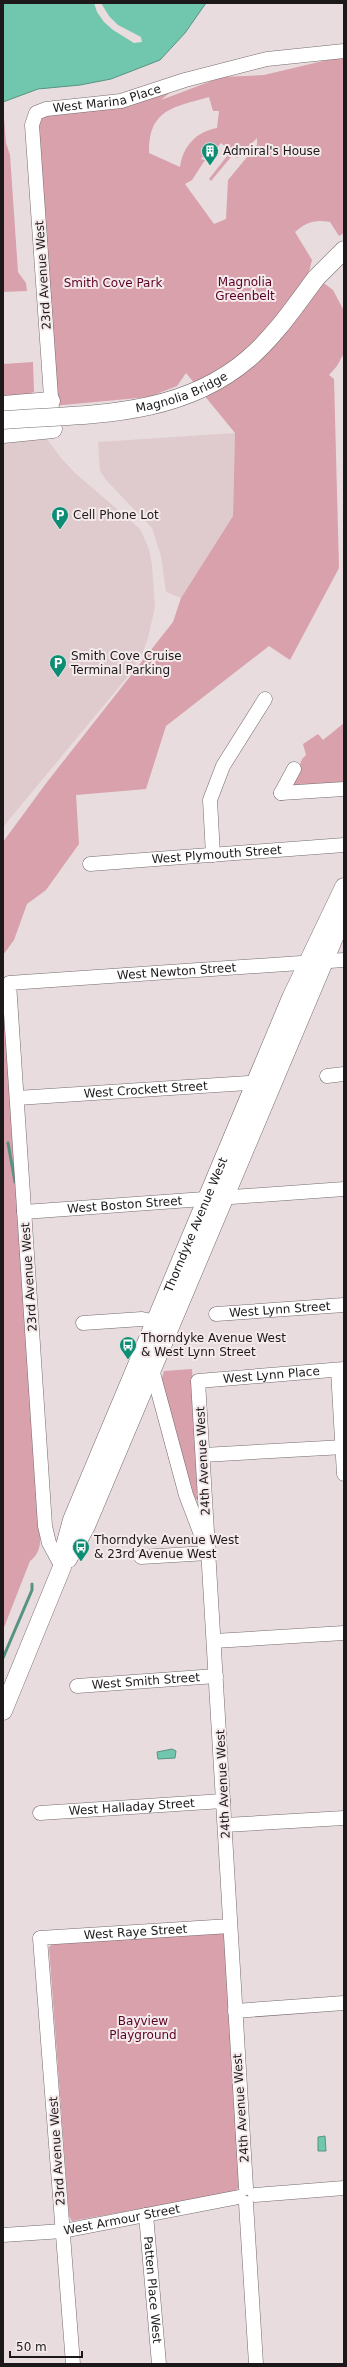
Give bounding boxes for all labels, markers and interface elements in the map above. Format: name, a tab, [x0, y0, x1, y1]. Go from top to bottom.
street label: West Marina Place	[52, 81, 163, 115]
building icon: Admiral's House	[200, 141, 220, 166]
place label: Admiral's House	[223, 144, 320, 158]
street label: 23rd Avenue West	[32, 220, 54, 330]
park label: Magnolia Greenbelt	[215, 275, 275, 303]
park label: Smith Cove Park	[64, 276, 162, 290]
street label: Magnolia Bridge	[134, 369, 230, 416]
parking icon: Cell Phone Lot	[50, 505, 70, 530]
place label: Cell Phone Lot	[73, 508, 159, 522]
place label: Smith Cove Cruise Terminal Parking	[70, 649, 182, 677]
parking icon: Smith Cove Cruise Terminal Parking	[48, 653, 68, 678]
street label: West Plymouth Street	[151, 843, 282, 866]
street label: West Newton Street	[117, 960, 237, 983]
street label: West Crockett Street	[83, 1079, 208, 1101]
street label: Thorndyke Avenue West	[161, 1155, 230, 1295]
street label: West Boston Street	[67, 1194, 183, 1216]
street label: 23rd Avenue West	[18, 1222, 40, 1332]
street label: West Lynn Street	[229, 1299, 331, 1320]
place label: Thorndyke Avenue West & West Lynn Street	[140, 1331, 286, 1359]
bus stop icon: Thorndyke Avenue West & West Lynn Street	[118, 1335, 138, 1360]
street label: West Lynn Place	[222, 1364, 320, 1386]
street label: 24th Avenue West	[193, 1406, 213, 1516]
place label: Thorndyke Avenue West & 23rd Avenue West	[93, 1533, 239, 1561]
bus stop icon: Thorndyke Avenue West & 23rd Avenue West	[71, 1537, 91, 1562]
street label: West Smith Street	[91, 1670, 201, 1692]
street label: 24th Avenue West	[213, 1729, 233, 1839]
street label: West Halladay Street	[68, 1796, 196, 1818]
street label: West Raye Street	[83, 1922, 188, 1942]
park label: Bayview Playground	[109, 2014, 177, 2042]
street label: 24th Avenue West	[230, 2053, 252, 2163]
street label: 23rd Avenue West	[46, 2096, 68, 2206]
street label: West Armour Street	[62, 2202, 181, 2238]
street label: Patten Place West	[141, 2235, 164, 2344]
scale bar	[10, 2333, 82, 2359]
text: 50 m	[16, 2340, 47, 2354]

